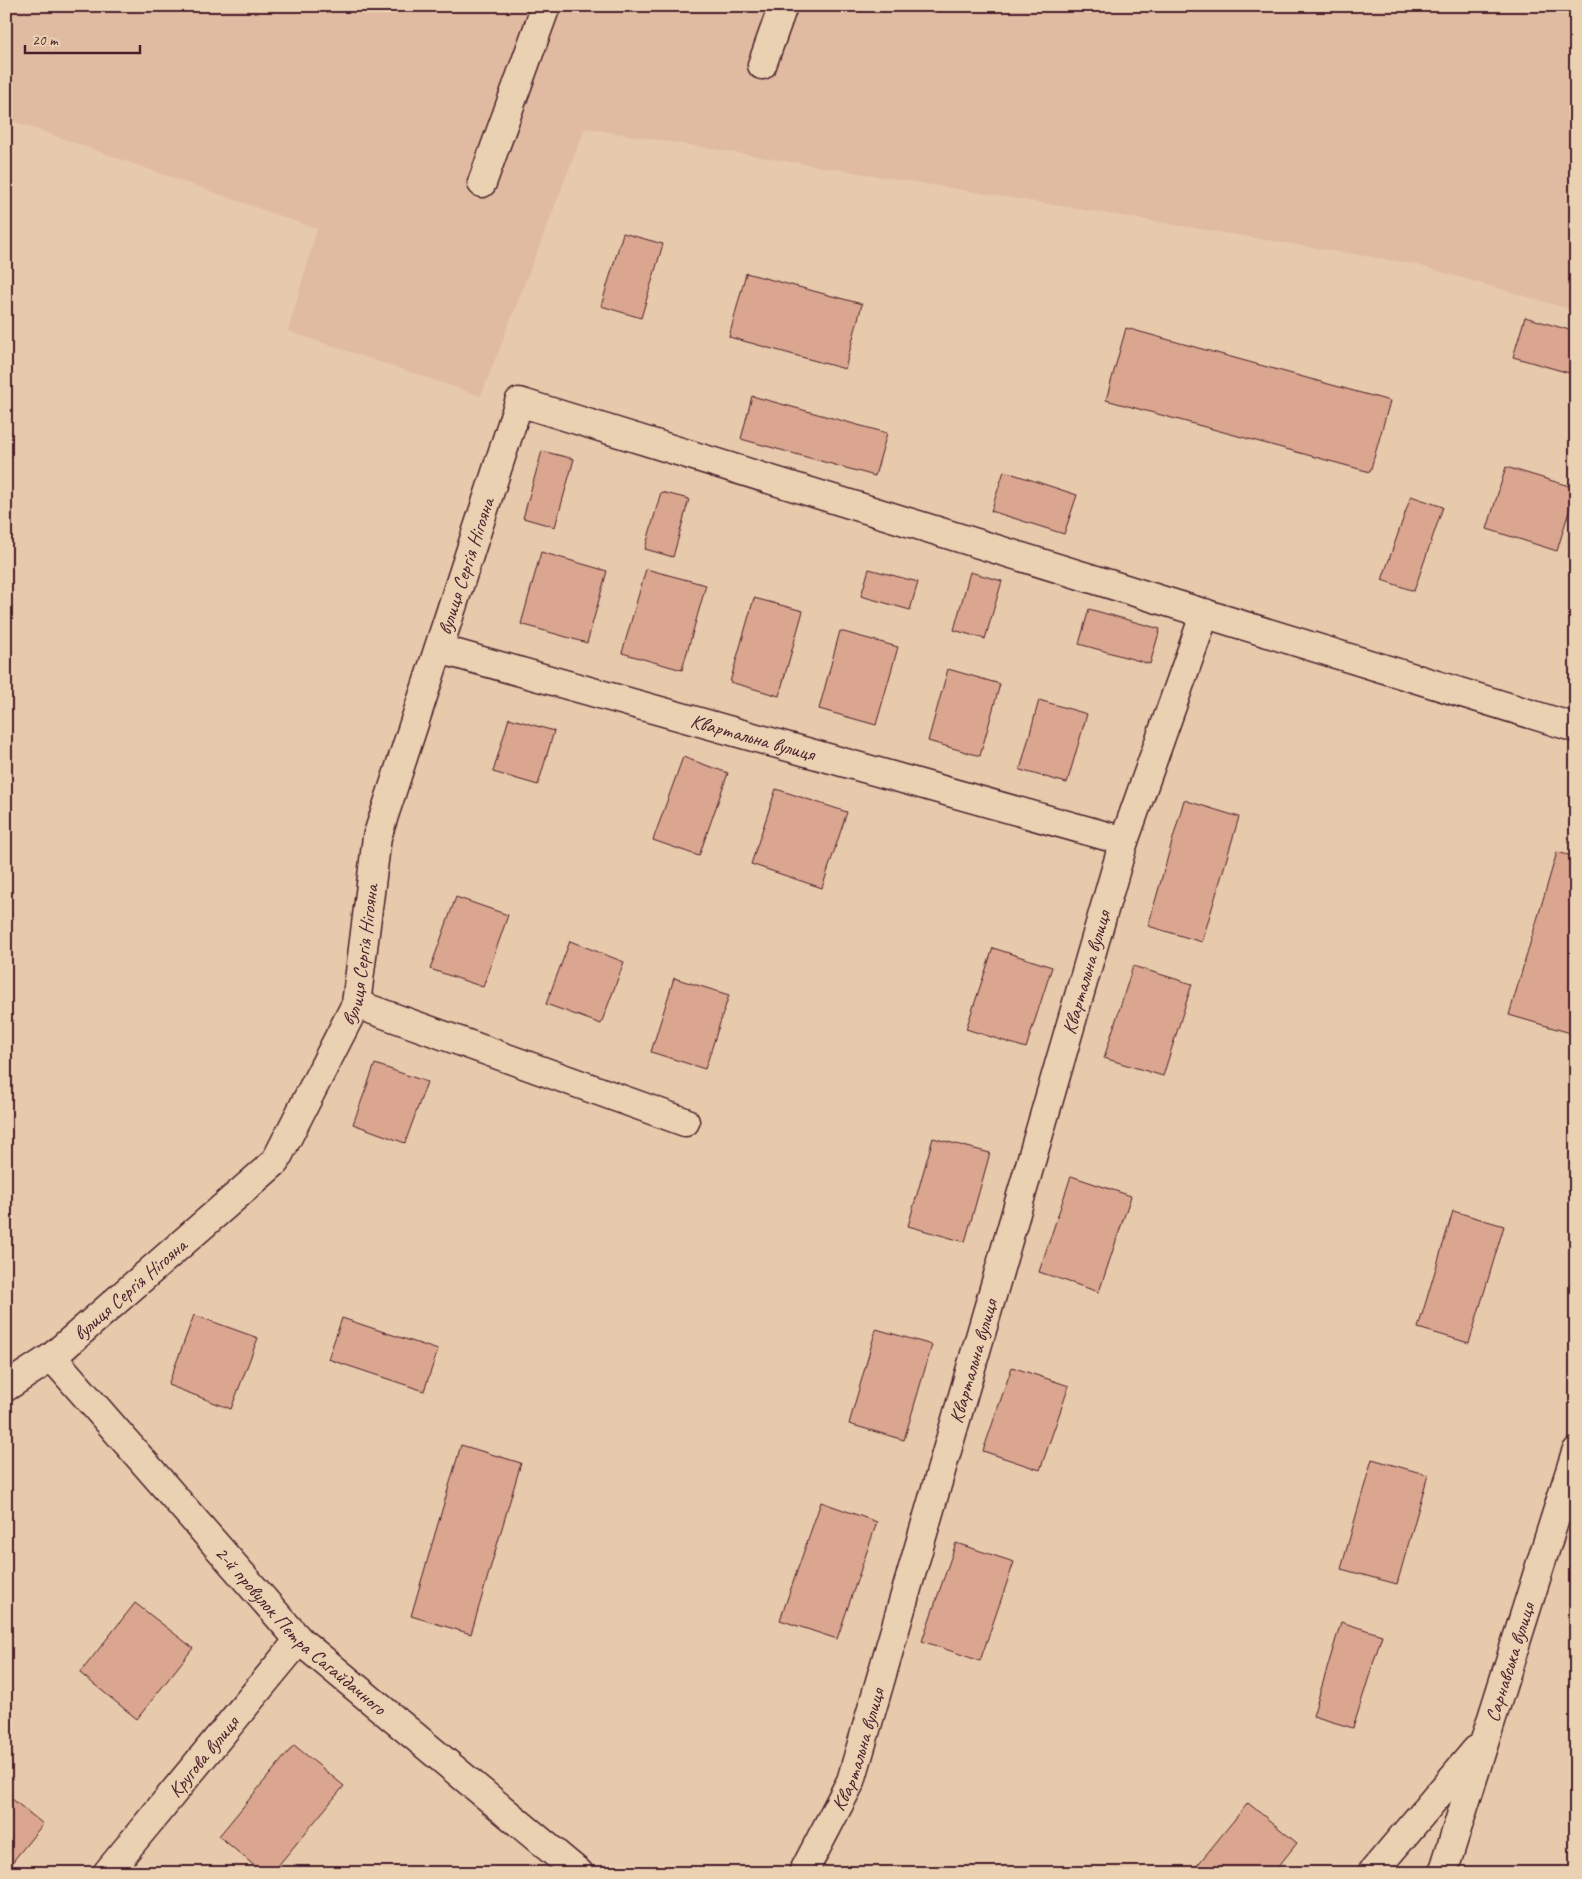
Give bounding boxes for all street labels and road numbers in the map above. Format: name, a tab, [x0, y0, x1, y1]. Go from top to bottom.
street label: вулиця Сергія Нігояна	[431, 493, 500, 638]
street label: Квартальна вулиця	[688, 708, 820, 767]
street label: вулиця Сергія Нігояна	[335, 881, 384, 1029]
street label: Квартальна вулиця	[1056, 905, 1116, 1037]
street label: вулиця Сергія Нігояна	[68, 1232, 193, 1345]
street label: Квартальна вулиця	[943, 1294, 1003, 1426]
street label: 2-й провулок Петра Сагайдачного	[210, 1540, 392, 1721]
street label: Сарнавська вулиця	[1479, 1598, 1541, 1725]
street label: Квартальна вулиця	[825, 1683, 890, 1815]
street label: Кругова вулиця	[162, 1709, 245, 1802]

